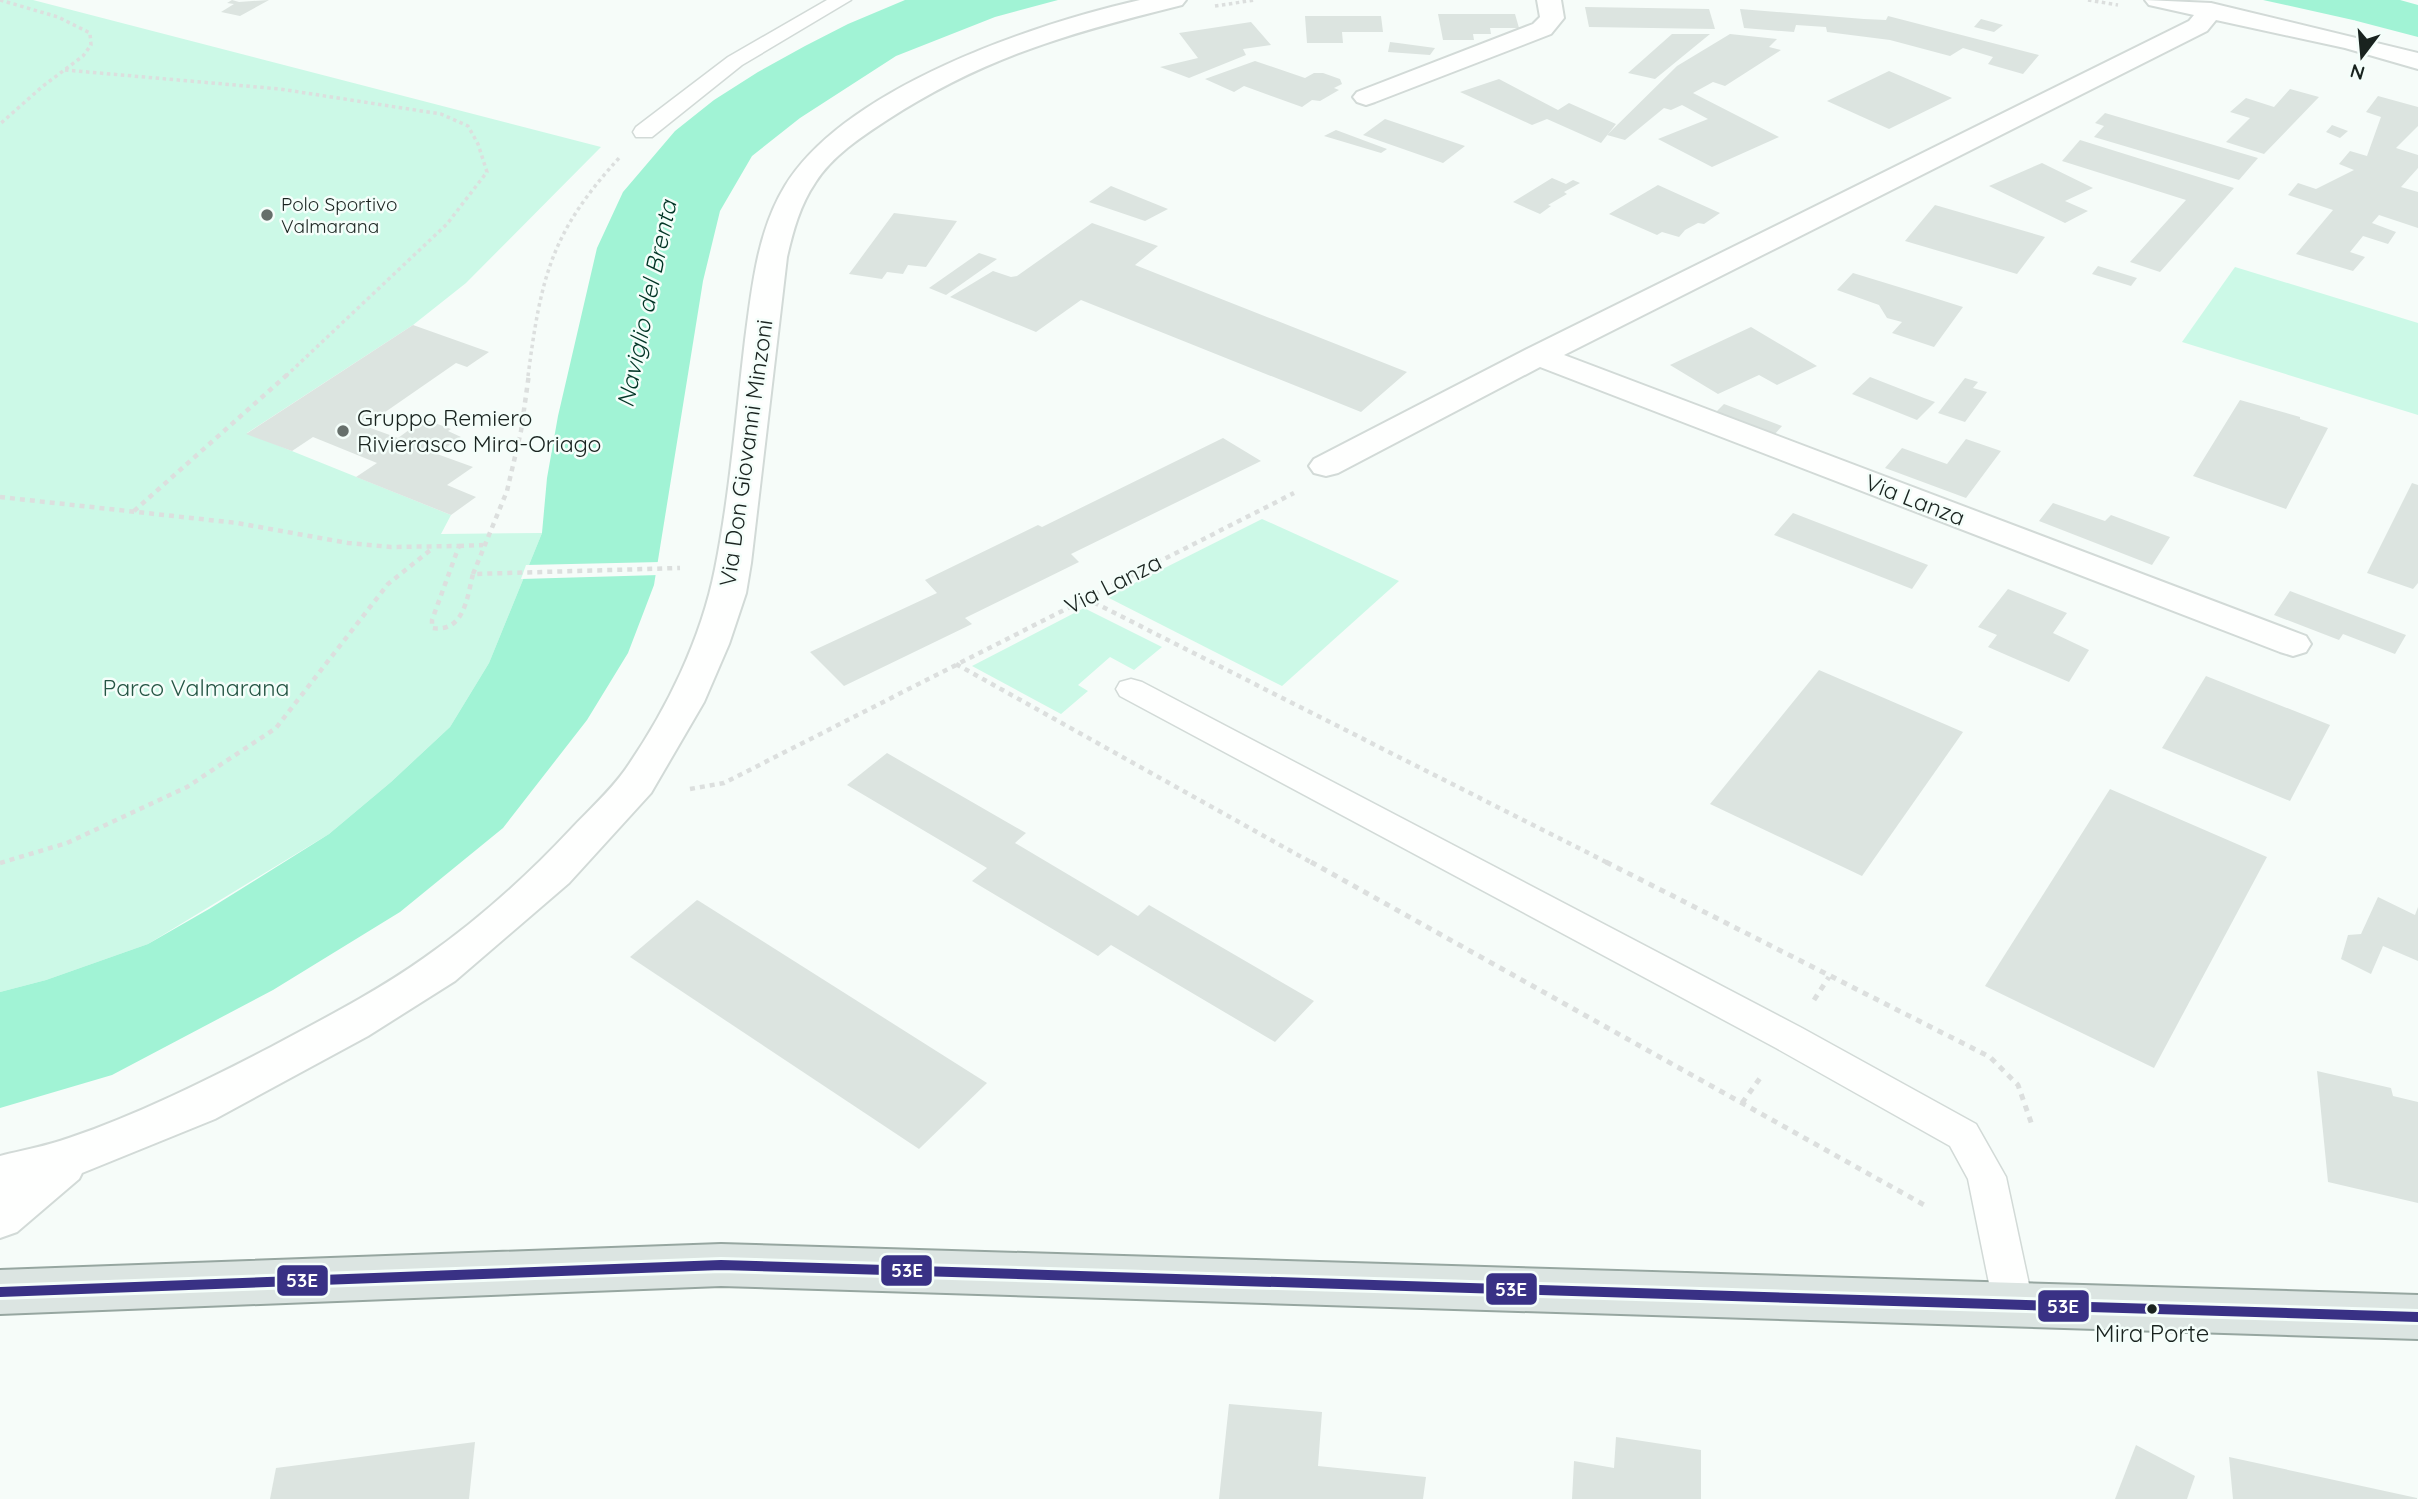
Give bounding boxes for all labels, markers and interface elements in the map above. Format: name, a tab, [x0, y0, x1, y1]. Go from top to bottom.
north arrow	[2327, 21, 2397, 91]
text: N	[2347, 59, 2367, 86]
place label: Polo Sportivo Valmarana	[281, 192, 397, 238]
water label: Naviglio del Brenta	[609, 196, 683, 410]
marker: Polo Sportivo Valmarana	[259, 207, 275, 223]
street label: Via Don Giovanni Minzoni	[712, 318, 779, 588]
place label: Gruppo Remiero Rivierasco Mira-Oriago	[357, 403, 601, 458]
marker: Gruppo Remiero Rivierasco Mira-Oriago	[335, 423, 351, 439]
street label: Via Lanza	[1861, 467, 1969, 532]
street label: Via Lanza	[1059, 547, 1166, 620]
park label: Parco Valmarana	[103, 673, 289, 702]
line badge: 53E	[880, 1254, 933, 1287]
text: 53E	[891, 1258, 923, 1282]
line badge: 53E	[276, 1264, 329, 1297]
text: 53E	[286, 1268, 318, 1292]
line badge: 53E	[1485, 1272, 1538, 1306]
text: 53E	[1495, 1277, 1527, 1301]
line badge: 53E	[2037, 1289, 2090, 1323]
text: 53E	[2047, 1294, 2079, 1318]
marker: Mira Porte	[2145, 1302, 2159, 1316]
place label: Mira Porte	[2095, 1318, 2209, 1348]

